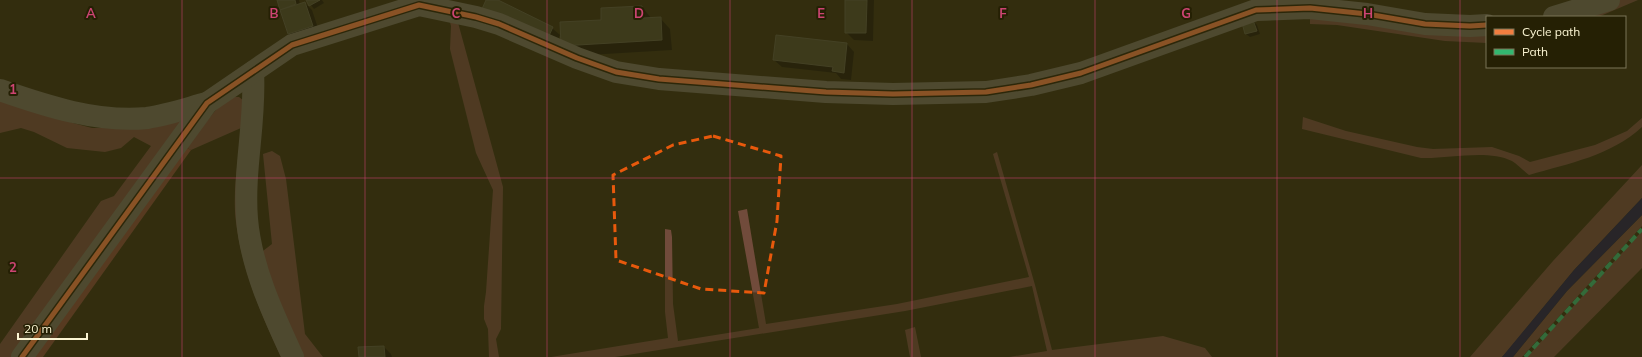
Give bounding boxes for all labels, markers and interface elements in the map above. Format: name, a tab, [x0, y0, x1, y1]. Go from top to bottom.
text: A	[86, 5, 96, 21]
text: B	[270, 5, 279, 21]
text: C	[452, 5, 461, 21]
text: D	[634, 5, 644, 21]
text: E	[817, 5, 825, 21]
text: F	[999, 5, 1007, 21]
text: G	[1181, 5, 1191, 21]
text: H	[1363, 5, 1373, 21]
legend	[1486, 16, 1626, 68]
text: Cycle path	[1522, 24, 1580, 39]
text: Path	[1522, 44, 1548, 59]
text: 1	[9, 81, 17, 97]
text: 2	[9, 259, 17, 275]
scale bar	[18, 315, 87, 341]
text: 20 m	[24, 321, 52, 336]

